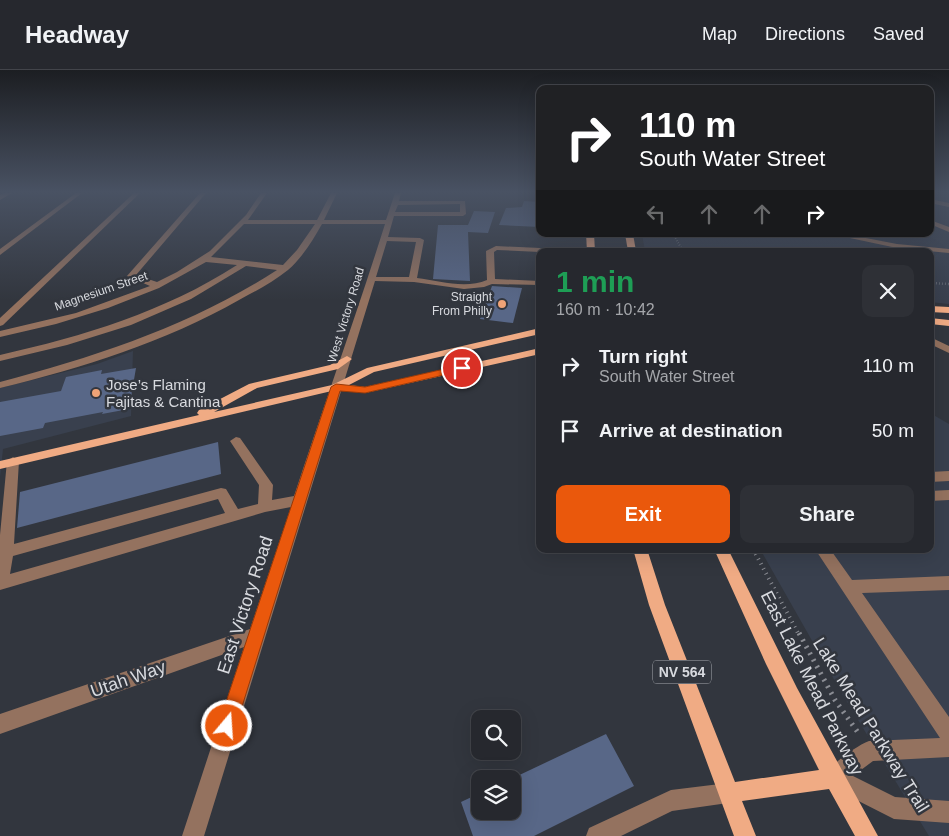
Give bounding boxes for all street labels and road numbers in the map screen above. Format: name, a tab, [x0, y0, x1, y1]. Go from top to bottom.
street label: West Victory Road	[325, 266, 367, 364]
street label: Magnesium Street	[53, 268, 150, 313]
street label: East Victory Road	[213, 534, 277, 676]
street label: East Lake Mead Parkway	[757, 588, 867, 778]
street label: Lake Mead Parkway Trail	[809, 634, 933, 816]
street label: Utah Way	[88, 657, 168, 701]
road number: NV 564	[653, 660, 711, 684]

